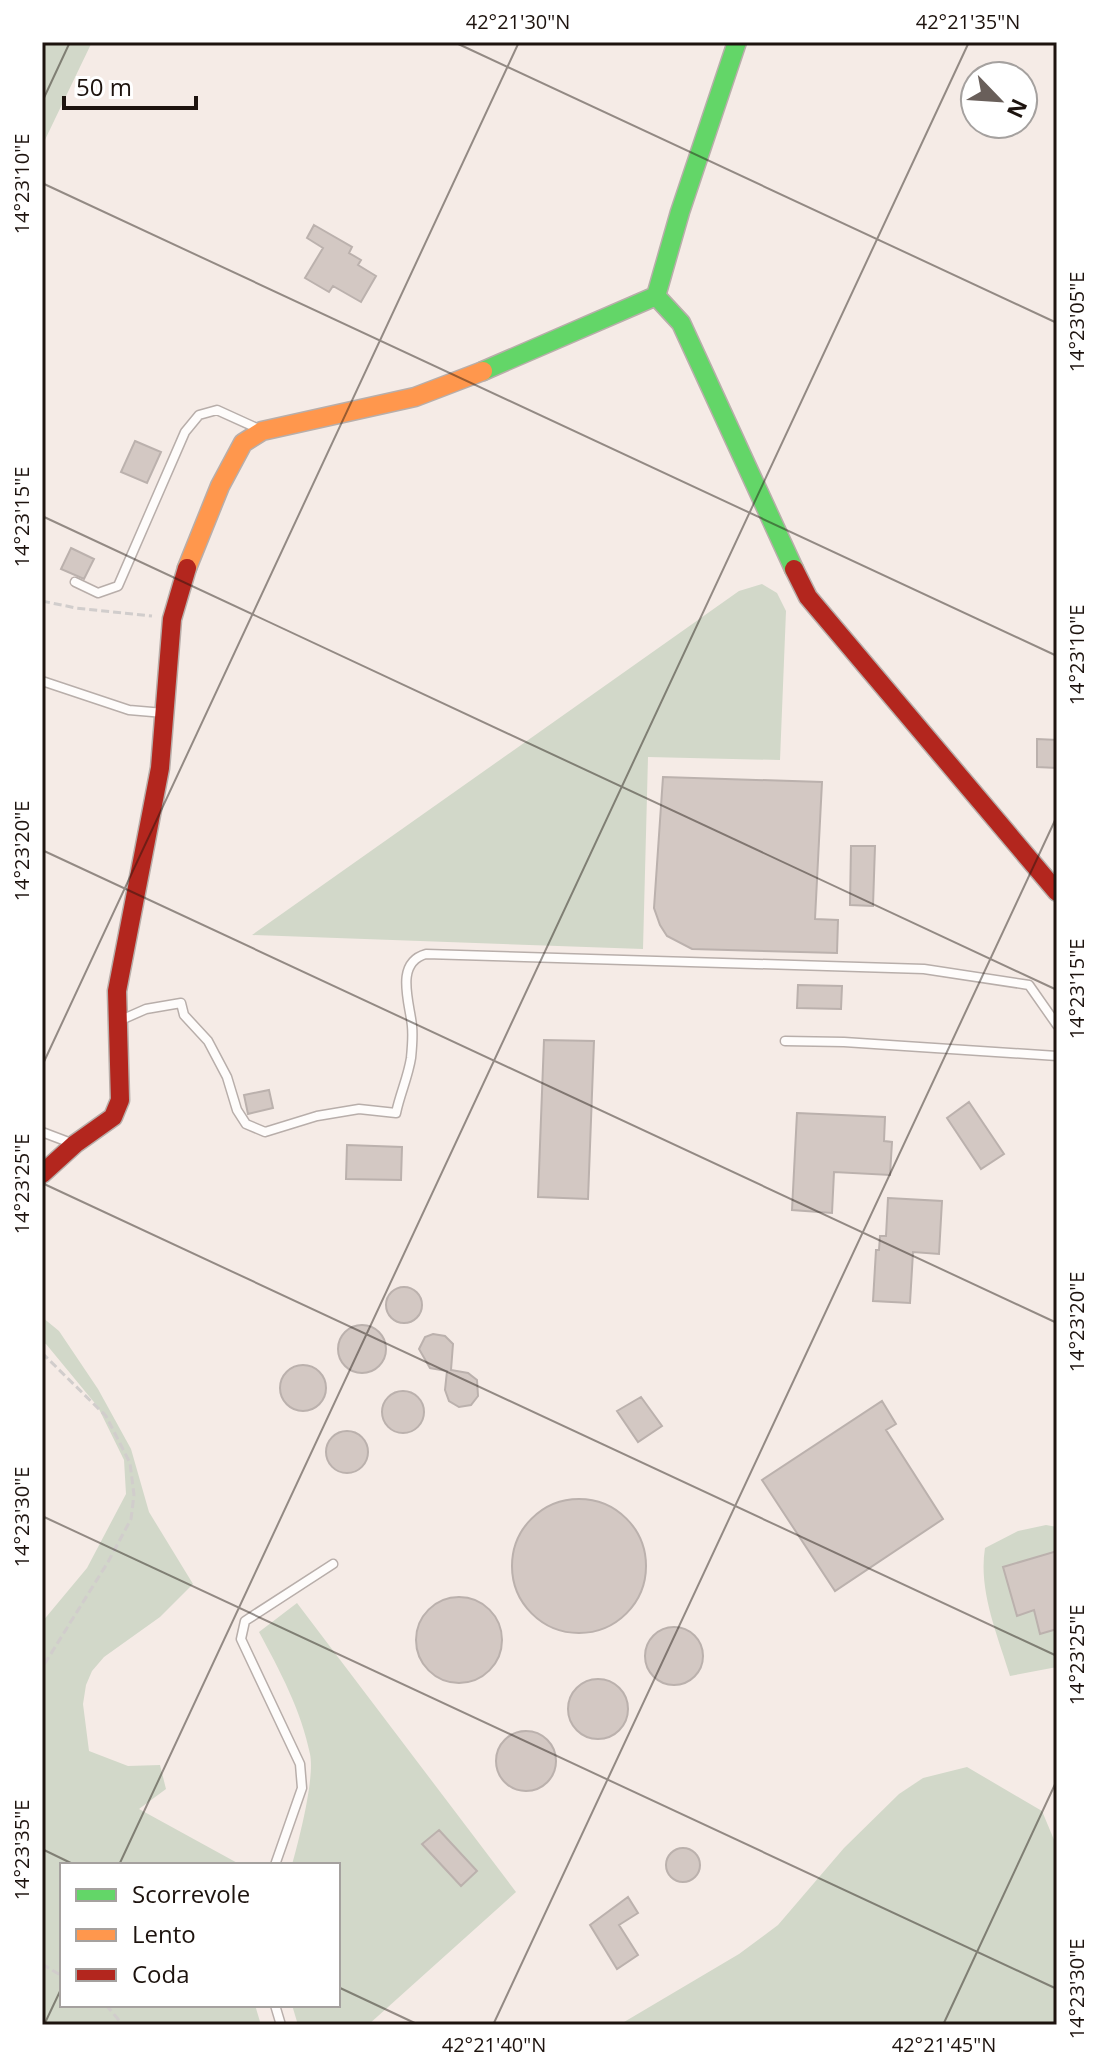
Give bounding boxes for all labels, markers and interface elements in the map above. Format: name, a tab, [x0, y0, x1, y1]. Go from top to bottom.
text: 42°21'30"N	[466, 8, 570, 35]
text: 42°21'35"N	[916, 8, 1020, 35]
scale bar	[64, 60, 196, 110]
north arrow	[959, 60, 1039, 140]
text: 50 m	[76, 70, 132, 103]
text: N	[1001, 94, 1035, 123]
text: 14°23'10"E	[8, 134, 35, 234]
text: 14°23'05"E	[1063, 272, 1090, 372]
text: 14°23'15"E	[8, 467, 35, 567]
text: 14°23'10"E	[1063, 605, 1090, 705]
text: 14°23'20"E	[8, 801, 35, 901]
text: 14°23'15"E	[1063, 939, 1090, 1039]
text: 14°23'25"E	[8, 1134, 35, 1234]
text: 14°23'20"E	[1063, 1272, 1090, 1372]
text: 14°23'30"E	[8, 1467, 35, 1567]
text: 14°23'25"E	[1063, 1605, 1090, 1705]
text: 14°23'35"E	[8, 1800, 35, 1900]
legend	[60, 1863, 340, 2007]
text: Scorrevole	[132, 1877, 250, 1910]
text: Lento	[132, 1917, 196, 1950]
text: 14°23'30"E	[1063, 1939, 1090, 2039]
text: Coda	[132, 1957, 190, 1990]
text: 42°21'40"N	[442, 2031, 546, 2058]
text: 42°21'45"N	[892, 2031, 996, 2058]

